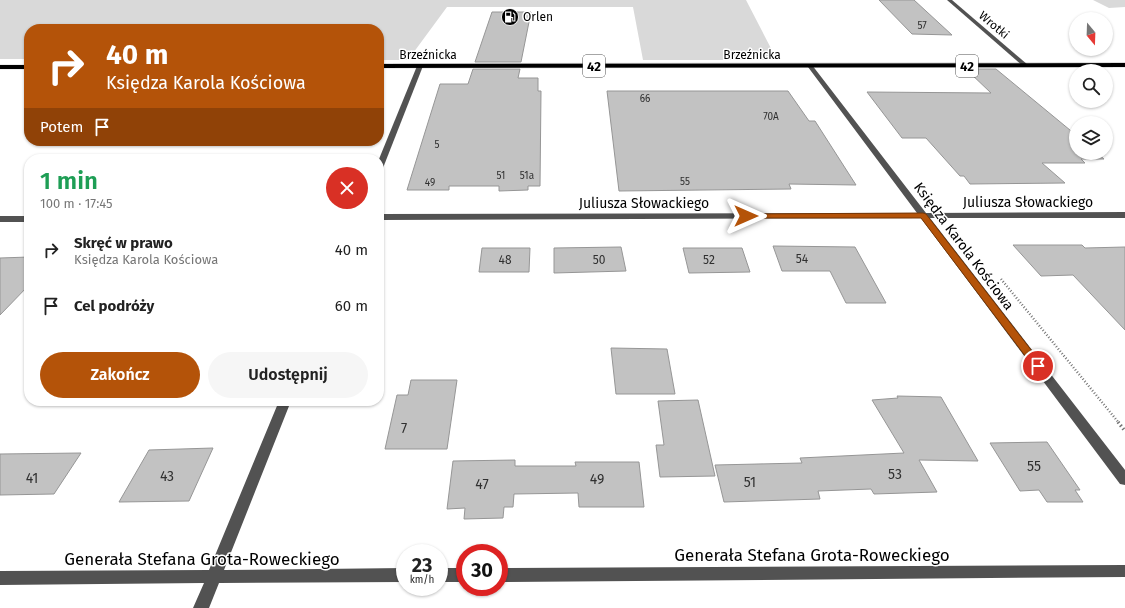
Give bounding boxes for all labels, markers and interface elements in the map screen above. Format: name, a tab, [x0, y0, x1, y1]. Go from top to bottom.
fuel station icon: Orlen	[500, 7, 520, 27]
street label: Wrotki	[976, 8, 1012, 42]
place label: Orlen	[523, 10, 553, 24]
north arrow	[1069, 12, 1113, 56]
map controls	[1069, 12, 1113, 160]
house number: 57	[917, 20, 927, 32]
text: 40 m	[106, 38, 169, 71]
icon: right	[40, 40, 92, 92]
street label: Brzeźnicka	[399, 48, 457, 62]
street label: Brzeźnicka	[723, 48, 781, 62]
road number: 42	[583, 55, 605, 77]
road number: 42	[956, 55, 978, 77]
button: search	[1069, 64, 1113, 108]
text: Księdza Karola Kościowa	[106, 72, 306, 94]
house number: 66	[640, 93, 650, 105]
house number: 70A	[763, 111, 779, 123]
icon: arrive	[91, 116, 113, 138]
button: layers	[1069, 116, 1113, 160]
text: Potem	[40, 118, 83, 136]
house number: 5	[434, 139, 440, 151]
text: 1 min	[40, 167, 98, 195]
button: close	[326, 167, 368, 209]
house number: 51	[497, 170, 505, 182]
house number: 51a	[520, 170, 534, 182]
house number: 55	[680, 176, 690, 188]
house number: 49	[425, 177, 435, 189]
street label: Księdza Karola Kościowa	[910, 179, 1017, 313]
street label: Juliusza Słowackiego	[963, 194, 1093, 211]
street label: Juliusza Słowackiego	[579, 195, 709, 212]
position arrow	[725, 195, 767, 237]
text: 100 m · 17:45	[40, 196, 113, 211]
text: Skręć w prawo	[74, 234, 173, 252]
icon: right	[40, 239, 62, 261]
text: 40 m	[335, 241, 368, 259]
text: Księdza Karola Kościowa	[74, 252, 218, 267]
house number: 54	[796, 252, 809, 266]
house number: 48	[499, 253, 512, 267]
house number: 50	[593, 253, 606, 267]
house number: 52	[703, 253, 715, 267]
icon: arrive	[40, 295, 62, 317]
text: Cel podróży	[74, 297, 154, 315]
text: 60 m	[335, 297, 368, 315]
pin	[1021, 349, 1055, 383]
button: Zakończ	[40, 352, 200, 398]
button: Udostępnij	[208, 352, 368, 398]
icon: arrive	[1027, 355, 1049, 377]
house number: 7	[401, 420, 407, 437]
house number: 55	[1027, 458, 1041, 475]
house number: 53	[888, 466, 902, 483]
house number: 43	[160, 468, 174, 485]
house number: 41	[26, 470, 38, 487]
house number: 49	[590, 471, 604, 488]
house number: 51	[744, 474, 756, 491]
house number: 47	[475, 476, 489, 493]
speed limit sign: 30	[456, 544, 508, 596]
street label: Generała Stefana Grota-Roweckiego	[674, 545, 950, 566]
street label: Generała Stefana Grota-Roweckiego	[64, 549, 340, 570]
text: 23	[412, 553, 432, 577]
text: km/h	[410, 574, 434, 586]

